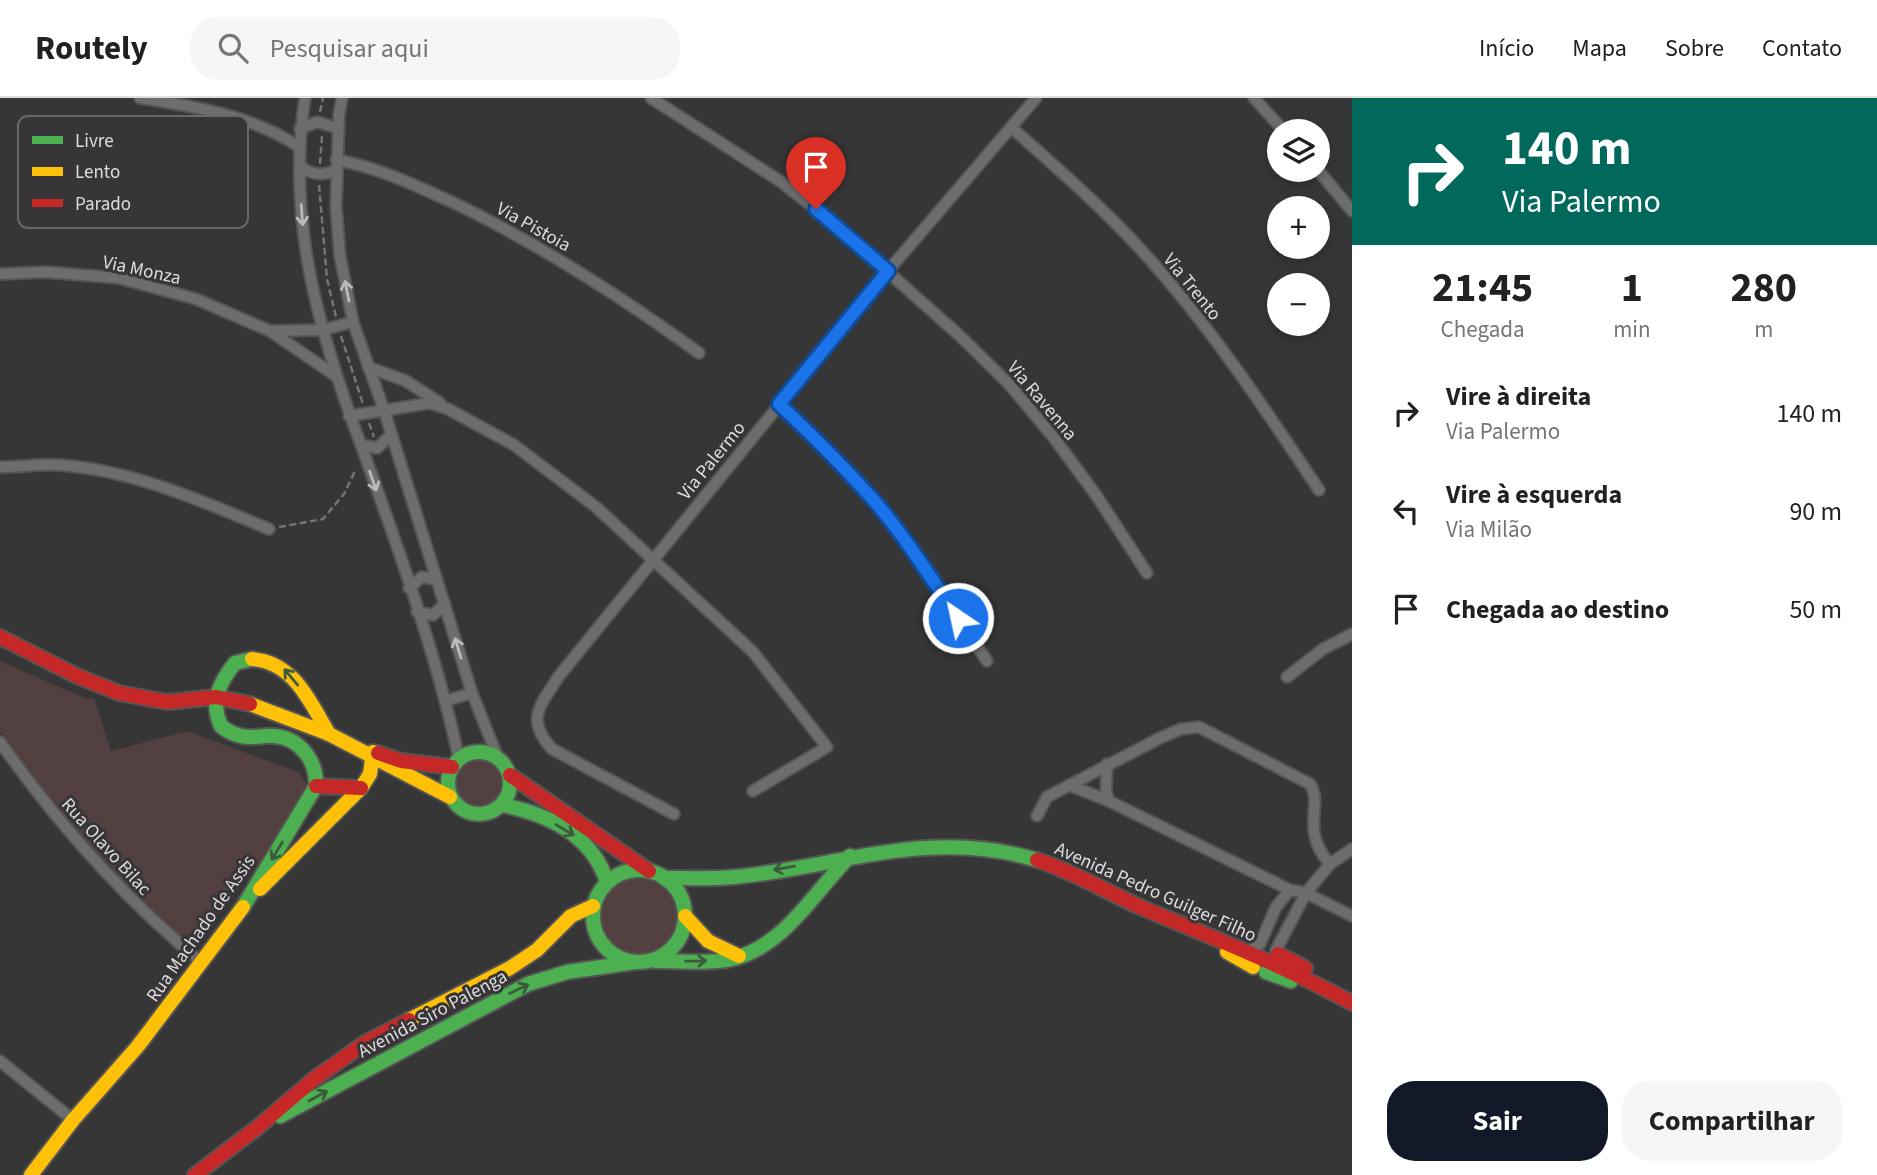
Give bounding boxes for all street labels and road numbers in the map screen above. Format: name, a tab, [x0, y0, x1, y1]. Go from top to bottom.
street label: Via Pistoia	[491, 196, 575, 259]
street label: Via Trento	[1156, 247, 1227, 326]
street label: Via Monza	[100, 249, 183, 292]
street label: Via Ravenna	[1000, 355, 1083, 447]
street label: Via Palermo	[672, 416, 752, 506]
street label: Rua Olavo Bilac	[55, 792, 157, 902]
street label: Avenida Pedro Guilger Filho	[1050, 836, 1261, 949]
street label: Rua Machado de Assis	[140, 850, 262, 1008]
street label: Avenida Siro Palenga	[353, 963, 512, 1065]

